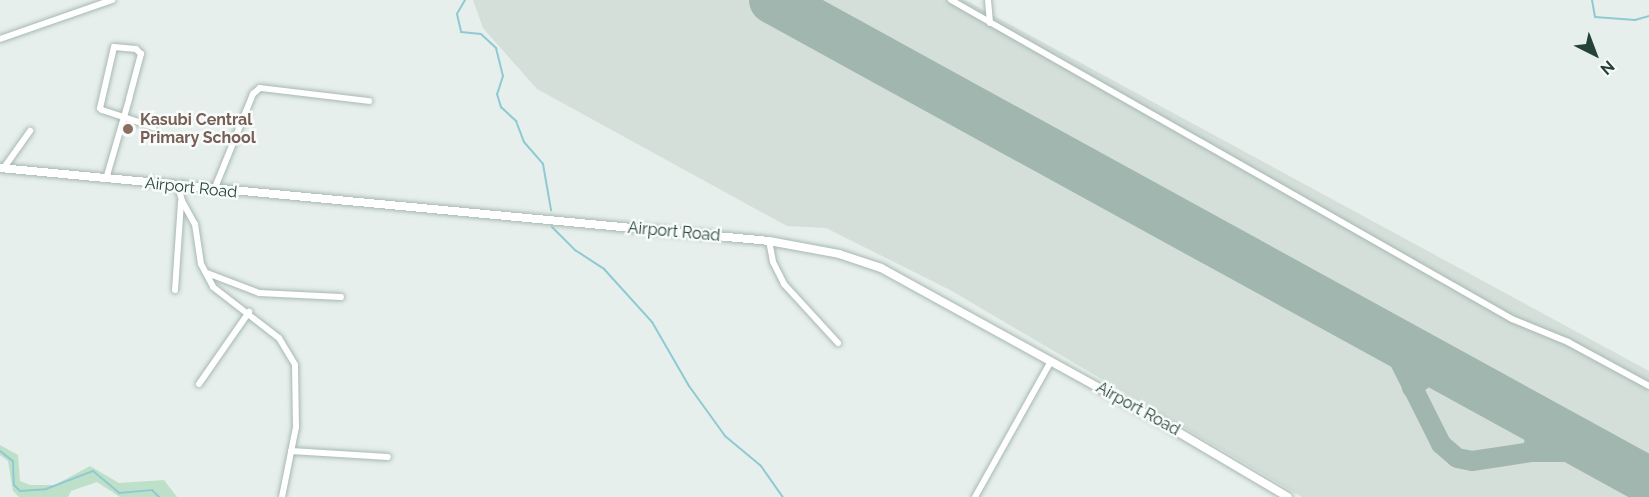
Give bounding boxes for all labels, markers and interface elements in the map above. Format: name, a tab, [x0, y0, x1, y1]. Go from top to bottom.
north arrow	[1565, 24, 1625, 84]
text: N	[1596, 57, 1618, 79]
place label: Kasubi Central Primary School	[140, 110, 256, 148]
marker: Kasubi Central Primary School	[121, 122, 135, 136]
street label: Airport Road	[144, 174, 238, 202]
street label: Airport Road	[627, 218, 721, 246]
street label: Airport Road	[1093, 378, 1183, 440]

